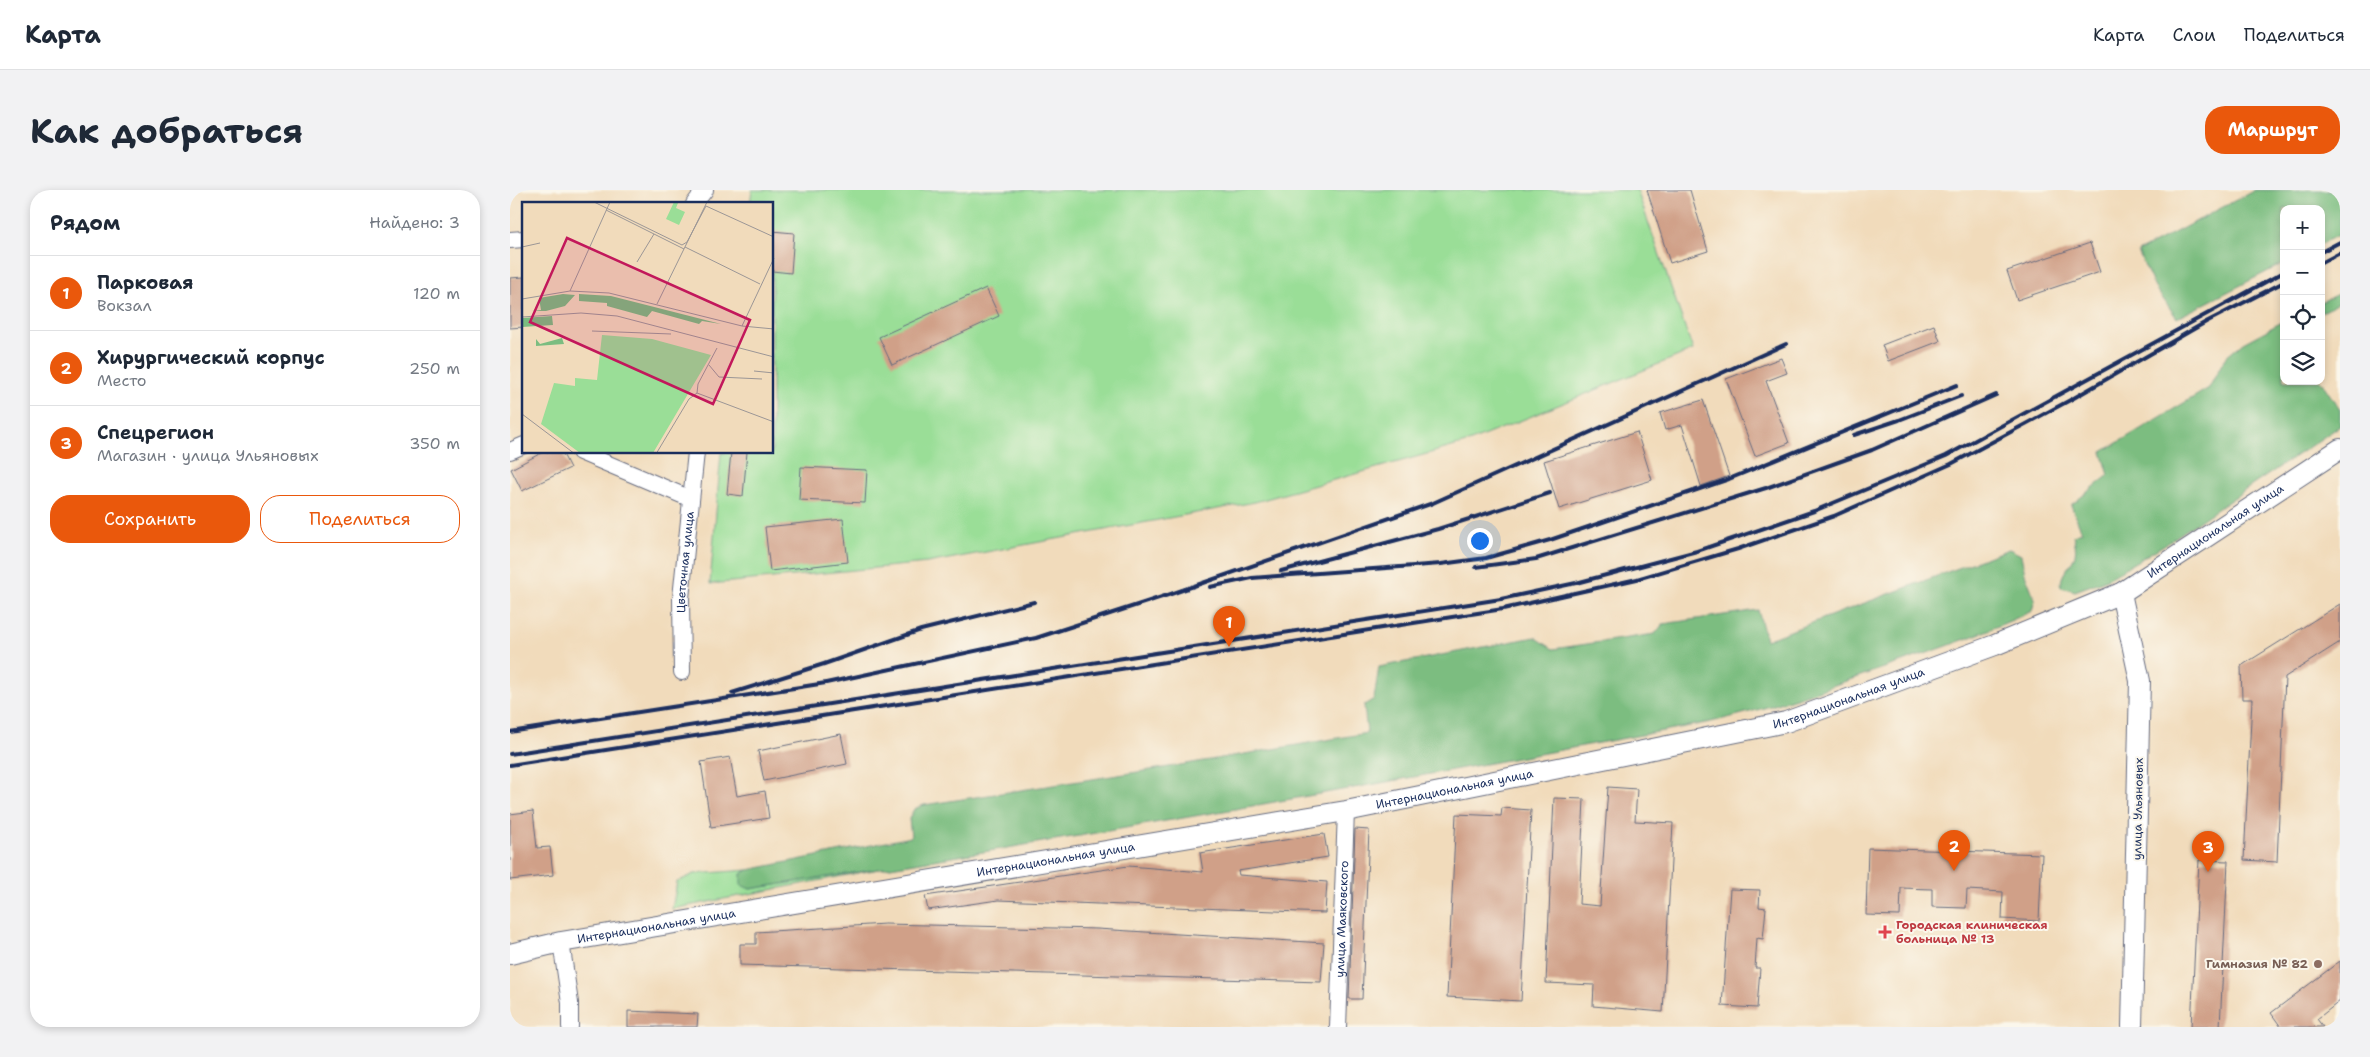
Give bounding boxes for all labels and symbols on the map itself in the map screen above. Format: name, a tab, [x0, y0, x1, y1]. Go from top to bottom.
inset map	[522, 202, 774, 454]
street label: Интернациональная улица	[2144, 480, 2287, 582]
street label: Цветочная улица	[673, 510, 698, 613]
your location	[1467, 528, 1493, 554]
pin: 1	[1213, 606, 1245, 647]
street label: Интернациональная улица	[1771, 663, 1927, 732]
street label: улица Ульяновых	[2129, 758, 2147, 860]
street label: Интернациональная улица	[1374, 765, 1535, 813]
pin: 2	[1938, 830, 1970, 871]
pin: 3	[2192, 831, 2224, 872]
street label: Интернациональная улица	[975, 838, 1137, 881]
street label: улица Маяковского	[1332, 860, 1352, 978]
street label: Интернациональная улица	[576, 905, 737, 947]
place label: Городская клиническая больница № 13	[1896, 917, 2048, 947]
marker: Городская клиническая больница № 13	[1878, 925, 1892, 939]
place label: Гимназия № 82	[2206, 956, 2309, 972]
marker: Гимназия № 82	[2312, 958, 2324, 970]

